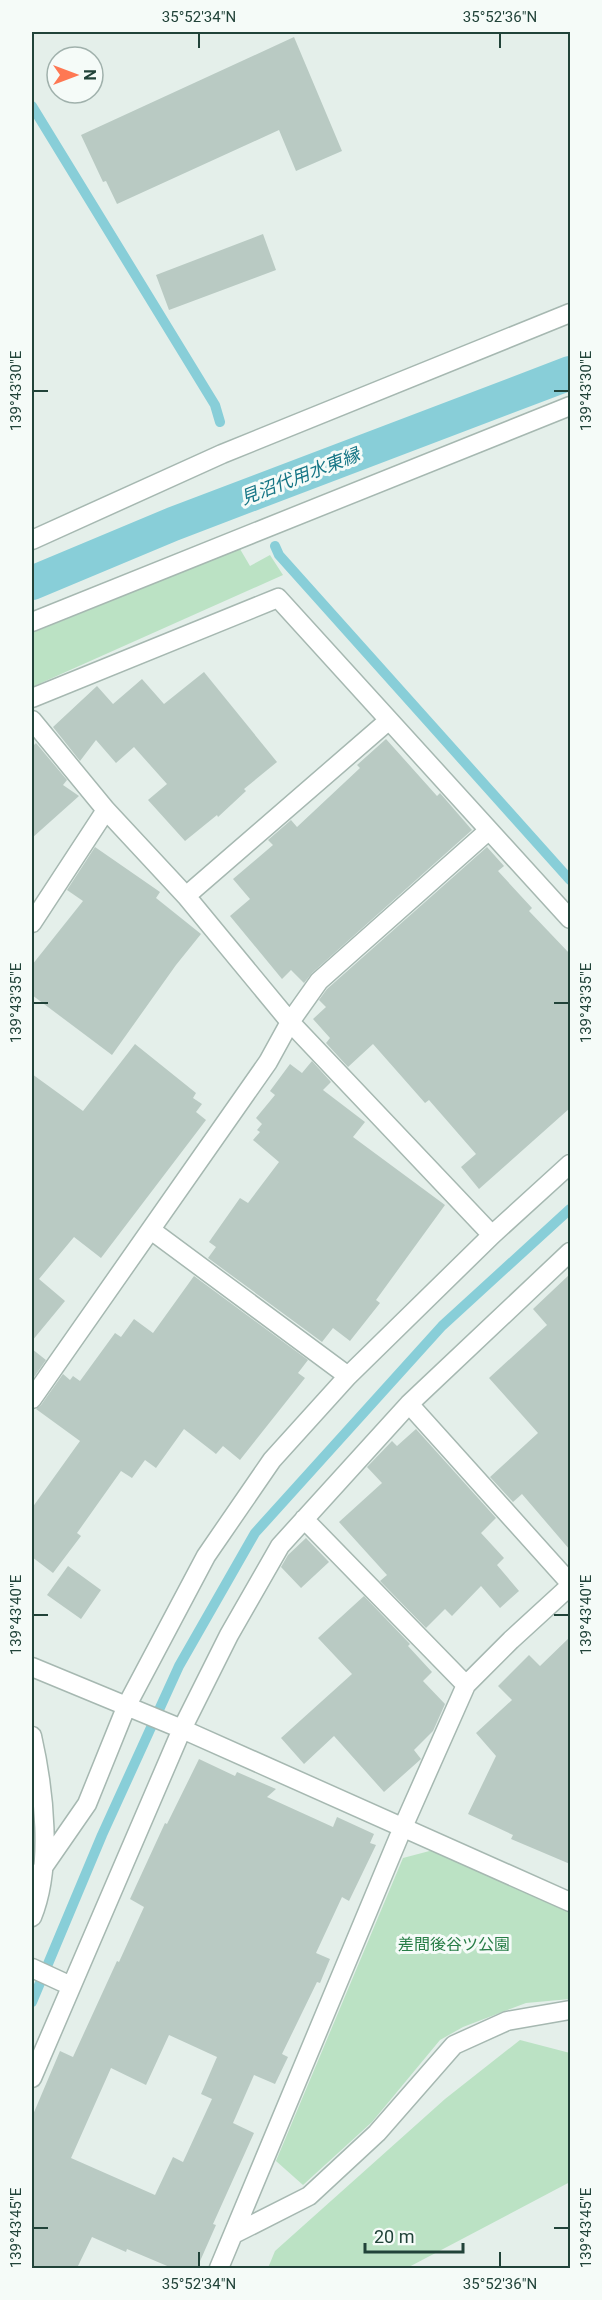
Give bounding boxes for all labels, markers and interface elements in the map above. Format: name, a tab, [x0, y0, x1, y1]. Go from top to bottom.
text: 35°52'34"N	[162, 8, 236, 26]
text: 35°52'36"N	[463, 8, 537, 26]
north arrow	[45, 45, 105, 105]
text: N	[80, 69, 99, 81]
text: 139°43'30"E	[7, 350, 25, 431]
text: 139°43'30"E	[577, 350, 595, 431]
water label: 見沼代用水東縁	[237, 443, 364, 508]
text: 139°43'35"E	[7, 962, 25, 1043]
text: 139°43'35"E	[577, 962, 595, 1043]
text: 139°43'40"E	[7, 1574, 25, 1655]
text: 139°43'40"E	[577, 1574, 595, 1655]
park label: 差間後谷ツ公園	[398, 1935, 510, 1954]
text: 139°43'45"E	[7, 2187, 25, 2268]
text: 139°43'45"E	[577, 2187, 595, 2268]
scale bar	[365, 2216, 462, 2254]
text: 20 m	[374, 2226, 414, 2247]
text: 35°52'34"N	[162, 2275, 236, 2293]
text: 35°52'36"N	[463, 2275, 537, 2293]

